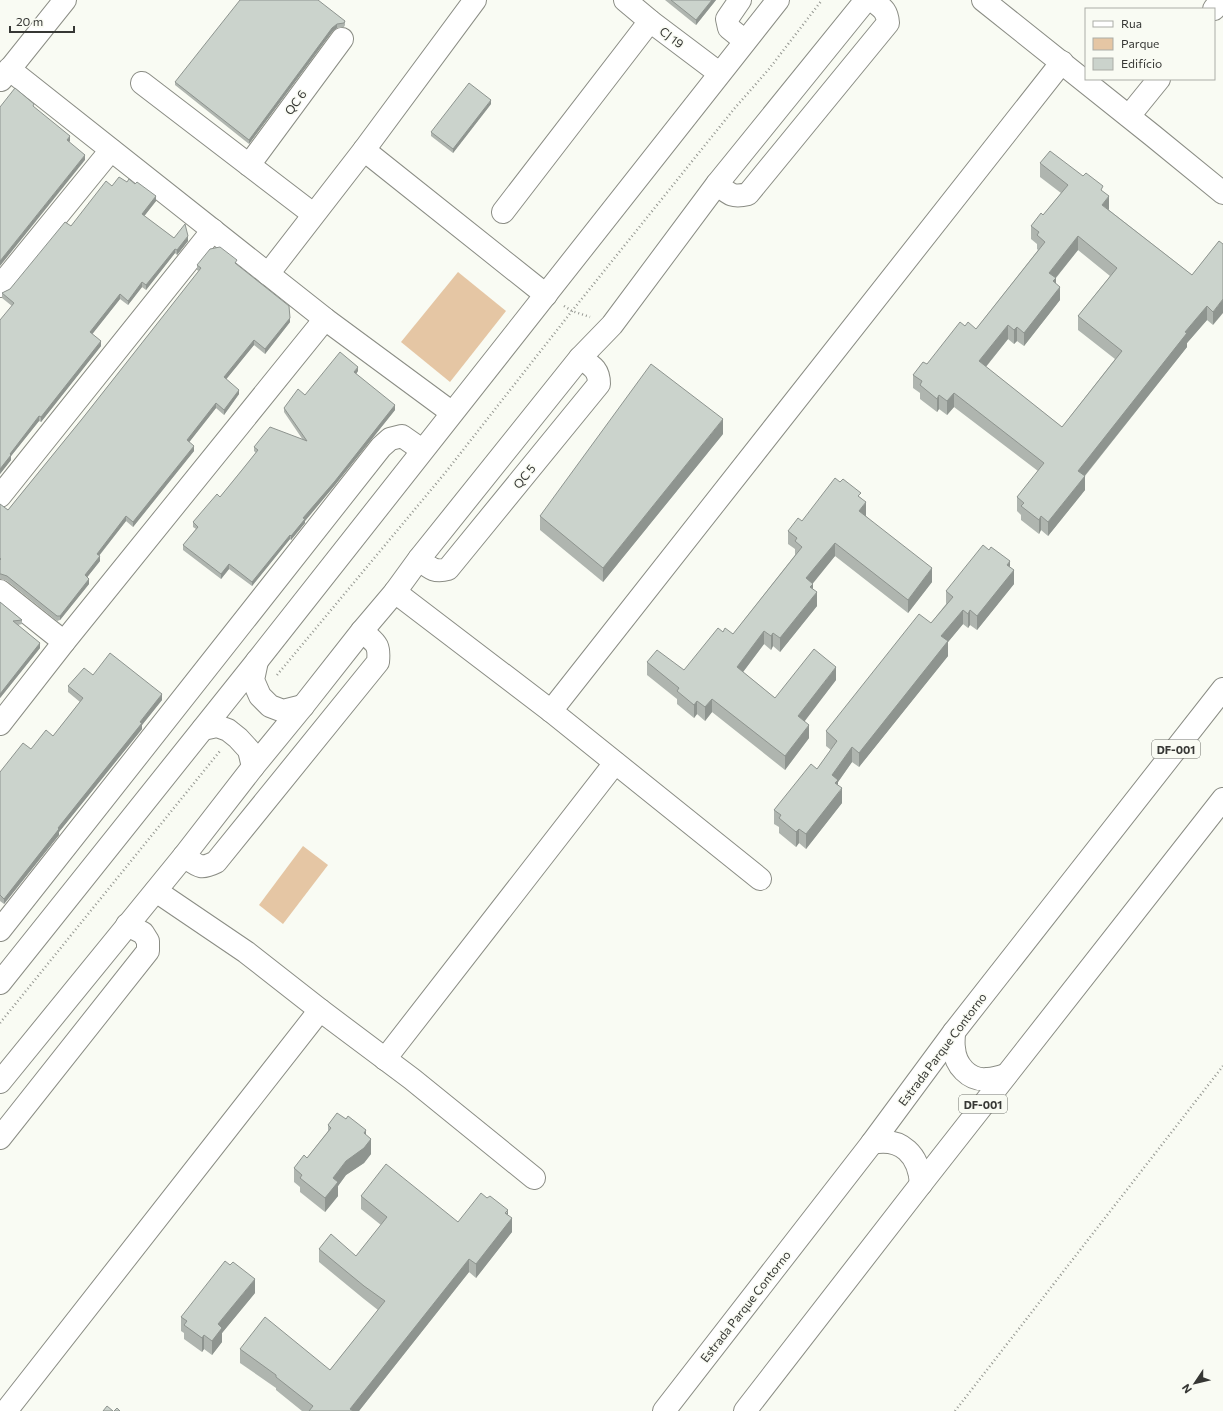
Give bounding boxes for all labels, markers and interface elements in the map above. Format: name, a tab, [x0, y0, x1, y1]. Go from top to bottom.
scale bar	[10, 8, 74, 34]
legend	[1085, 8, 1215, 80]
text: 20 m	[16, 14, 43, 28]
text: Rua	[1121, 16, 1142, 30]
street label: CJ 19	[657, 23, 687, 51]
text: Parque	[1121, 36, 1159, 50]
text: Edifício	[1121, 56, 1162, 70]
street label: QC 6	[281, 87, 309, 117]
street label: QC 5	[510, 461, 538, 491]
road number: DF-001	[1152, 740, 1200, 758]
street label: Estrada Parque Contorno	[895, 990, 989, 1108]
road number: DF-001	[959, 1095, 1007, 1113]
street label: Estrada Parque Contorno	[697, 1247, 793, 1365]
north arrow	[1175, 1363, 1215, 1403]
text: N	[1179, 1382, 1194, 1396]

